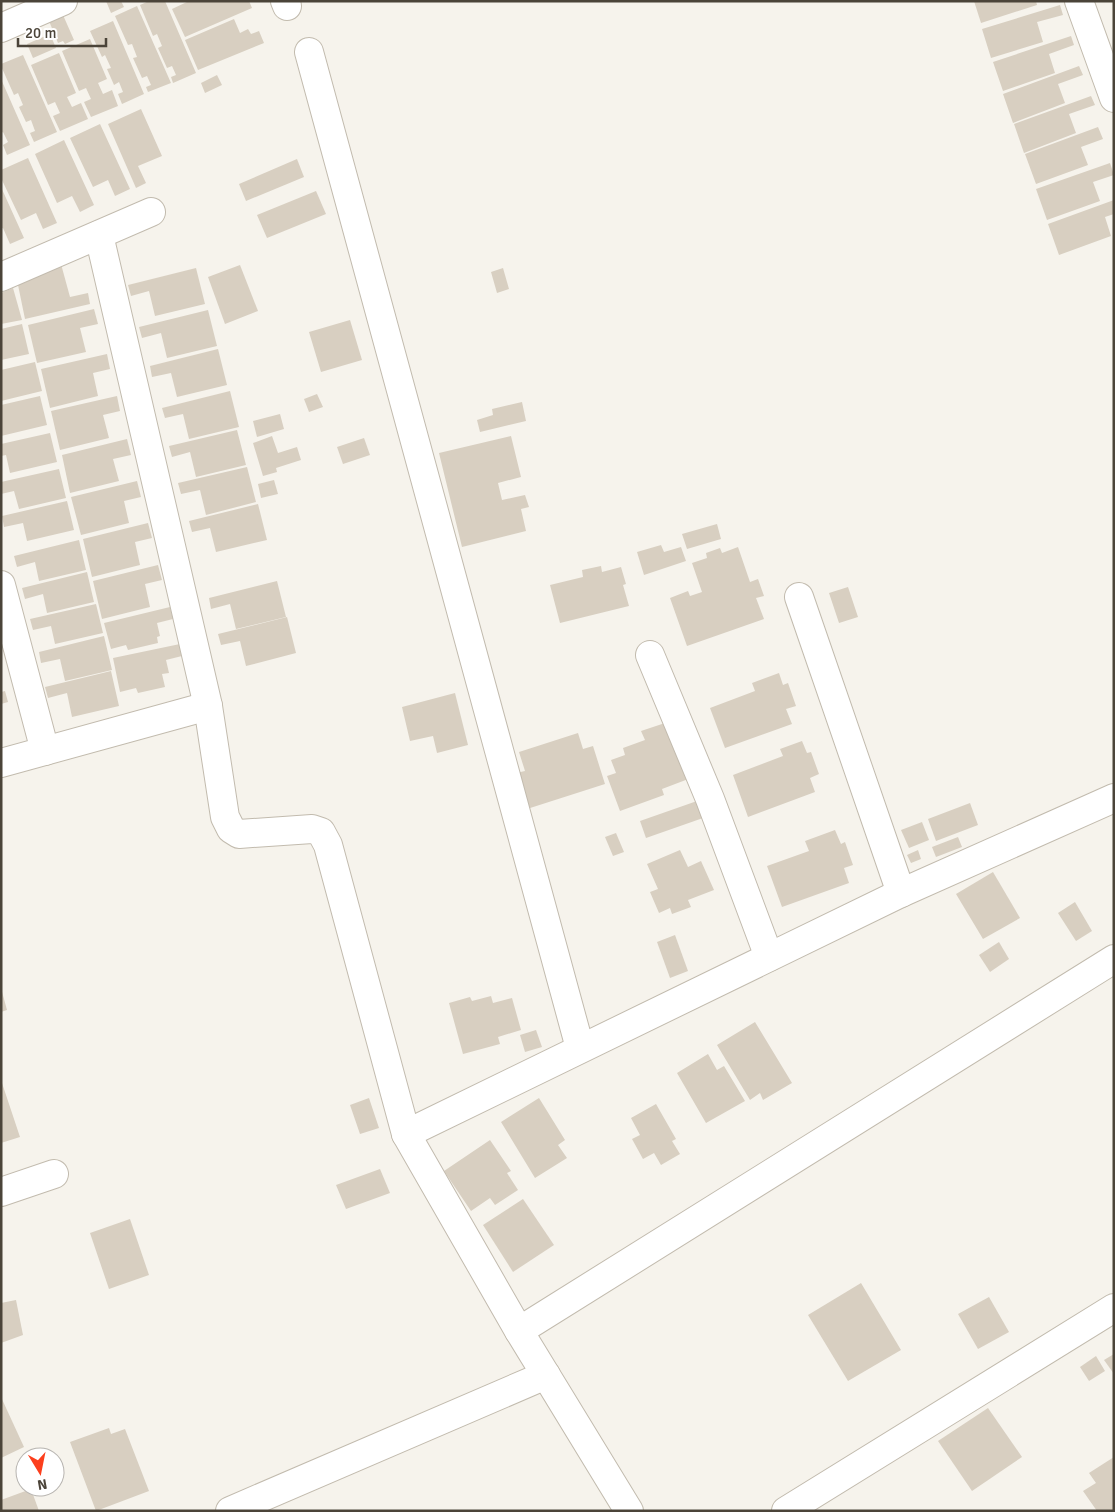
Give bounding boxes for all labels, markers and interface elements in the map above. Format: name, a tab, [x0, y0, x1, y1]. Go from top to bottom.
scale bar	[18, 15, 105, 47]
text: 20 m	[25, 24, 56, 42]
north arrow	[15, 1447, 65, 1497]
text: N	[36, 1475, 48, 1494]

